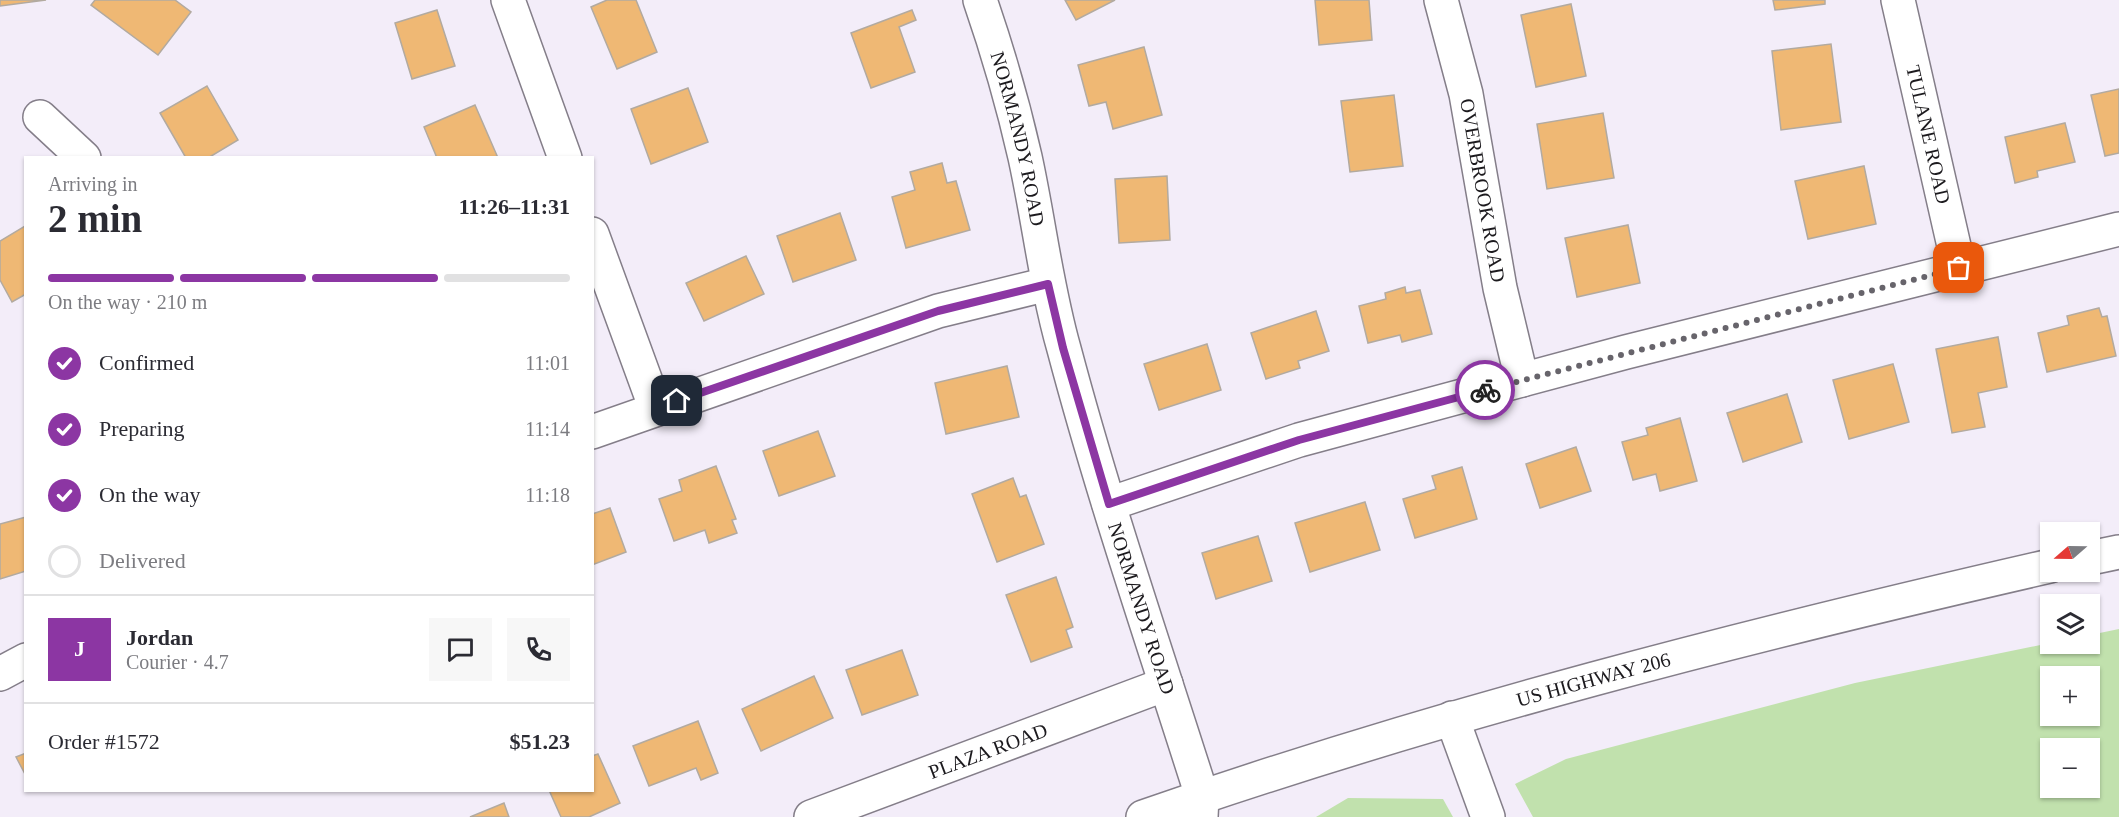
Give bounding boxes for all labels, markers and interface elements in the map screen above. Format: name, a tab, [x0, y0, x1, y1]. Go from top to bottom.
street label: NORMANDY ROAD	[986, 49, 1049, 228]
street label: TULANE ROAD	[1902, 63, 1955, 206]
street label: OVERBROOK ROAD	[1456, 97, 1510, 284]
text: Arriving in	[48, 173, 137, 195]
text: 11:26–11:31	[459, 194, 570, 219]
text: 2 min	[48, 197, 142, 240]
pin	[1933, 242, 1984, 293]
icon: bag	[1942, 251, 1975, 284]
text: On the way · 210 m	[48, 291, 207, 313]
icon: check	[48, 347, 81, 380]
text: Confirmed	[99, 350, 194, 375]
text: 11:01	[525, 352, 570, 374]
courier	[1455, 360, 1515, 420]
icon: bike	[1469, 374, 1502, 407]
pin	[651, 375, 702, 426]
icon: home	[660, 384, 693, 417]
icon: check	[48, 413, 81, 446]
text: Preparing	[99, 416, 185, 441]
text: 11:14	[525, 418, 570, 440]
icon: check	[48, 479, 81, 512]
text: On the way	[99, 482, 200, 507]
text: 11:18	[525, 484, 570, 506]
street label: NORMANDY ROAD	[1104, 520, 1179, 697]
north arrow	[2040, 522, 2100, 582]
map controls	[2040, 522, 2100, 798]
text: Delivered	[99, 548, 186, 573]
button: layers	[2040, 594, 2100, 654]
button: chat	[429, 618, 492, 681]
button: phone	[507, 618, 570, 681]
text: Jordan	[126, 625, 193, 650]
text: J	[74, 636, 85, 661]
street label: US HIGHWAY 206	[1514, 648, 1673, 711]
text: Courier · 4.7	[126, 651, 229, 673]
button: +	[2040, 666, 2100, 726]
street label: PLAZA ROAD	[926, 718, 1050, 783]
text: Order #1572	[48, 729, 160, 754]
text: $51.23	[510, 729, 570, 754]
button: −	[2040, 738, 2100, 798]

